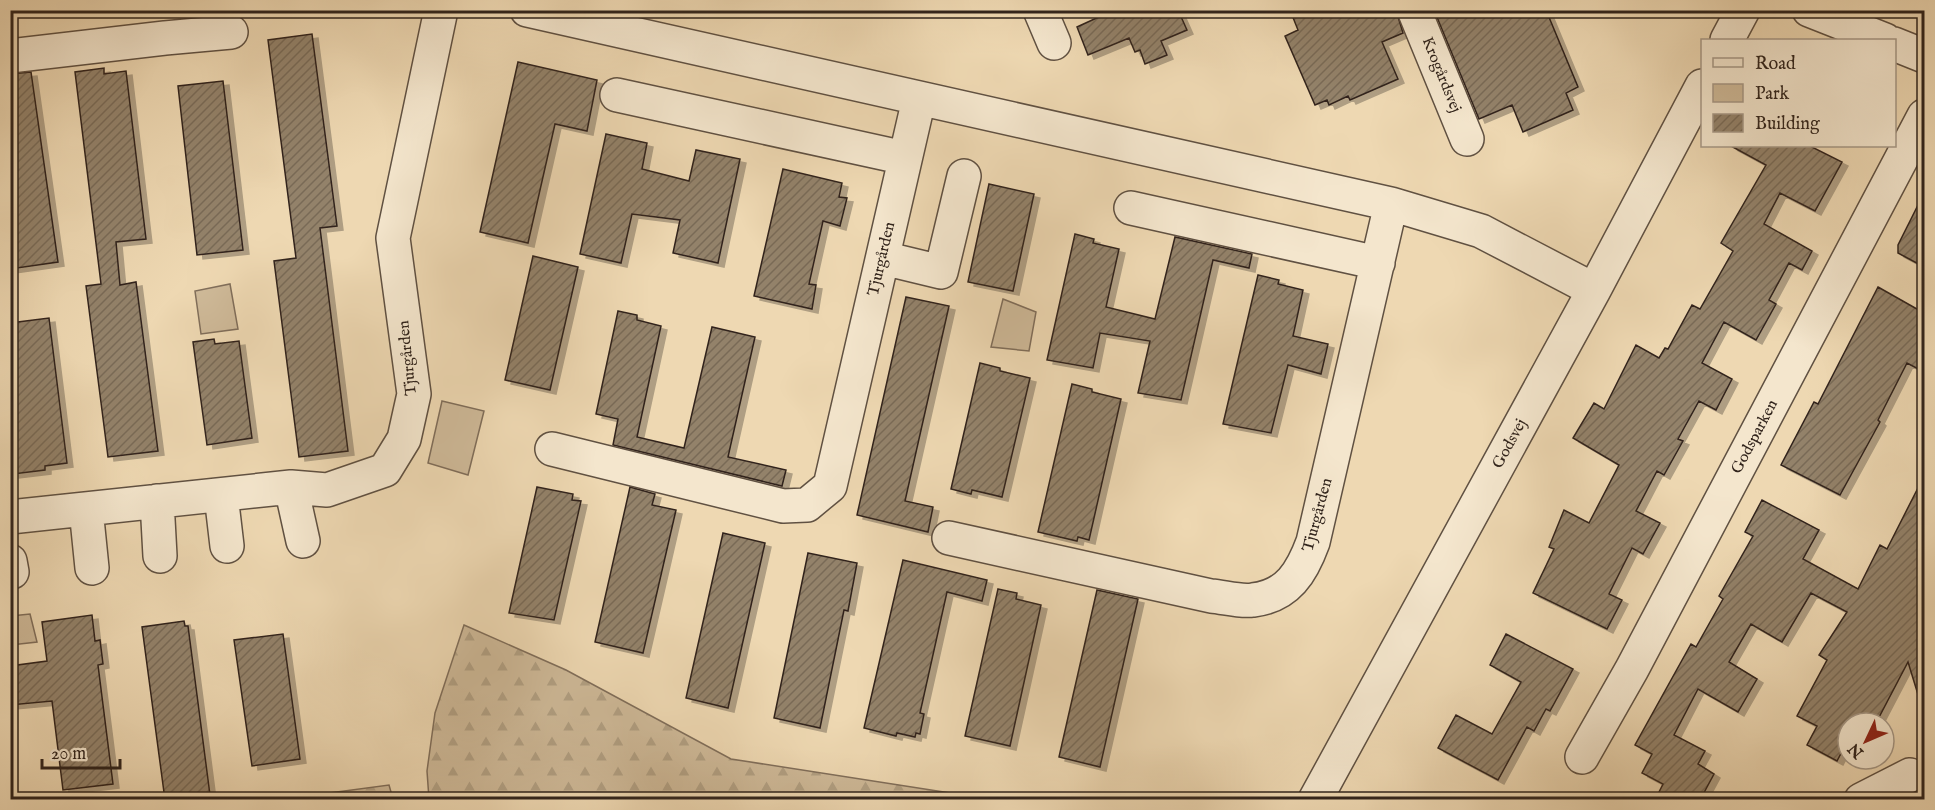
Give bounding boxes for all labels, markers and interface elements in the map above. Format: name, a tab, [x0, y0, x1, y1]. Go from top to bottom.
street label: Krogårdsvej	[1417, 34, 1465, 116]
legend	[1701, 39, 1896, 147]
text: Road	[1755, 53, 1796, 76]
text: Park	[1755, 83, 1790, 106]
text: Building	[1755, 113, 1820, 136]
street label: Tjurgården	[864, 220, 900, 298]
street label: Tjurgården	[394, 319, 422, 397]
street label: Godsparken	[1727, 396, 1783, 478]
street label: Godsvej	[1488, 416, 1532, 472]
street label: Tjurgården	[1299, 475, 1338, 554]
north arrow	[1836, 711, 1896, 771]
scale bar	[42, 732, 120, 770]
text: N	[1845, 738, 1869, 763]
text: 20 m	[51, 743, 86, 766]

